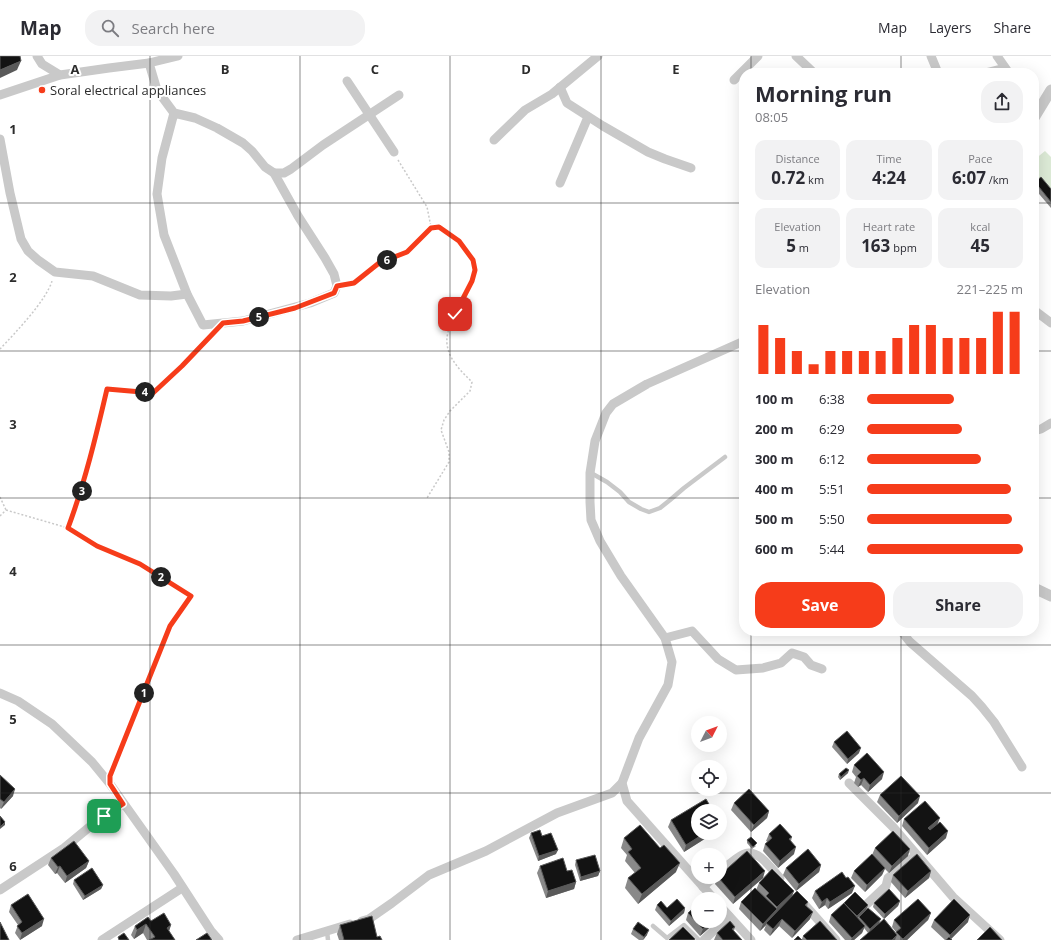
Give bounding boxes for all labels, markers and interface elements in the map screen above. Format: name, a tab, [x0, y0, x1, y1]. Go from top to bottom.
search box	[85, 10, 365, 46]
text: Map	[20, 15, 61, 41]
icon: search	[99, 17, 121, 39]
text: Search here	[131, 18, 215, 38]
text: Map	[878, 18, 907, 37]
text: Layers	[929, 18, 971, 37]
text: Share	[993, 18, 1031, 37]
text: A	[71, 60, 80, 78]
text: B	[221, 60, 230, 78]
text: C	[371, 60, 379, 78]
text: D	[521, 60, 531, 78]
text: E	[672, 60, 680, 78]
text: Morning run	[755, 78, 892, 108]
place label: Soral electrical appliances	[50, 81, 206, 99]
button: share	[981, 81, 1023, 123]
marker: Soral electrical appliances	[37, 85, 47, 95]
text: 08:05	[755, 108, 788, 126]
text: 1	[9, 120, 17, 138]
text: Distance	[776, 151, 820, 166]
text: Time	[876, 151, 902, 166]
text: Pace	[968, 151, 992, 166]
text: 0.72	[771, 166, 805, 189]
text: 4:24	[872, 166, 906, 189]
text: 6:07	[952, 166, 986, 189]
text: km	[805, 172, 824, 187]
text: /km	[986, 172, 1009, 187]
text: Elevation	[774, 219, 821, 234]
text: Heart rate	[863, 219, 915, 234]
text: kcal	[970, 219, 990, 234]
text: 5	[786, 234, 796, 257]
text: 163	[861, 234, 890, 257]
text: 45	[971, 234, 990, 257]
text: m	[796, 240, 809, 255]
text: bpm	[890, 240, 917, 255]
pin: 6	[377, 250, 397, 270]
text: 6	[384, 252, 390, 267]
text: 2	[9, 268, 17, 286]
text: Elevation	[755, 280, 810, 298]
text: 221–225 m	[956, 280, 1023, 298]
pin	[438, 297, 472, 331]
icon: check	[444, 303, 466, 325]
pin: 5	[249, 307, 269, 327]
text: 5	[256, 309, 262, 324]
pin: 4	[135, 382, 155, 402]
text: 4	[142, 384, 148, 399]
text: 100 m	[755, 390, 793, 408]
text: 6:38	[819, 390, 845, 408]
text: 3	[9, 415, 17, 433]
text: 200 m	[755, 420, 793, 438]
text: 6:29	[819, 420, 845, 438]
text: 300 m	[755, 450, 793, 468]
text: 6:12	[819, 450, 845, 468]
text: 400 m	[755, 480, 793, 498]
text: 5:51	[819, 480, 845, 498]
pin: 3	[72, 481, 92, 501]
text: 3	[79, 483, 85, 498]
text: 500 m	[755, 510, 793, 528]
text: 5:50	[819, 510, 845, 528]
text: 600 m	[755, 540, 793, 558]
text: 5:44	[819, 540, 845, 558]
text: 4	[9, 562, 17, 580]
pin: 2	[151, 567, 171, 587]
text: 2	[158, 569, 164, 584]
button: Save	[755, 582, 885, 628]
button: Share	[893, 582, 1023, 628]
pin: 1	[134, 683, 154, 703]
text: 1	[141, 685, 147, 700]
text: 5	[9, 710, 17, 728]
north arrow	[691, 716, 727, 752]
map controls	[691, 716, 727, 928]
button: locate	[691, 760, 727, 796]
pin	[87, 799, 121, 833]
button: layers	[691, 804, 727, 840]
icon: arrive	[93, 805, 115, 827]
button: +	[691, 848, 727, 884]
text: 6	[9, 857, 17, 875]
button: −	[691, 892, 727, 928]

